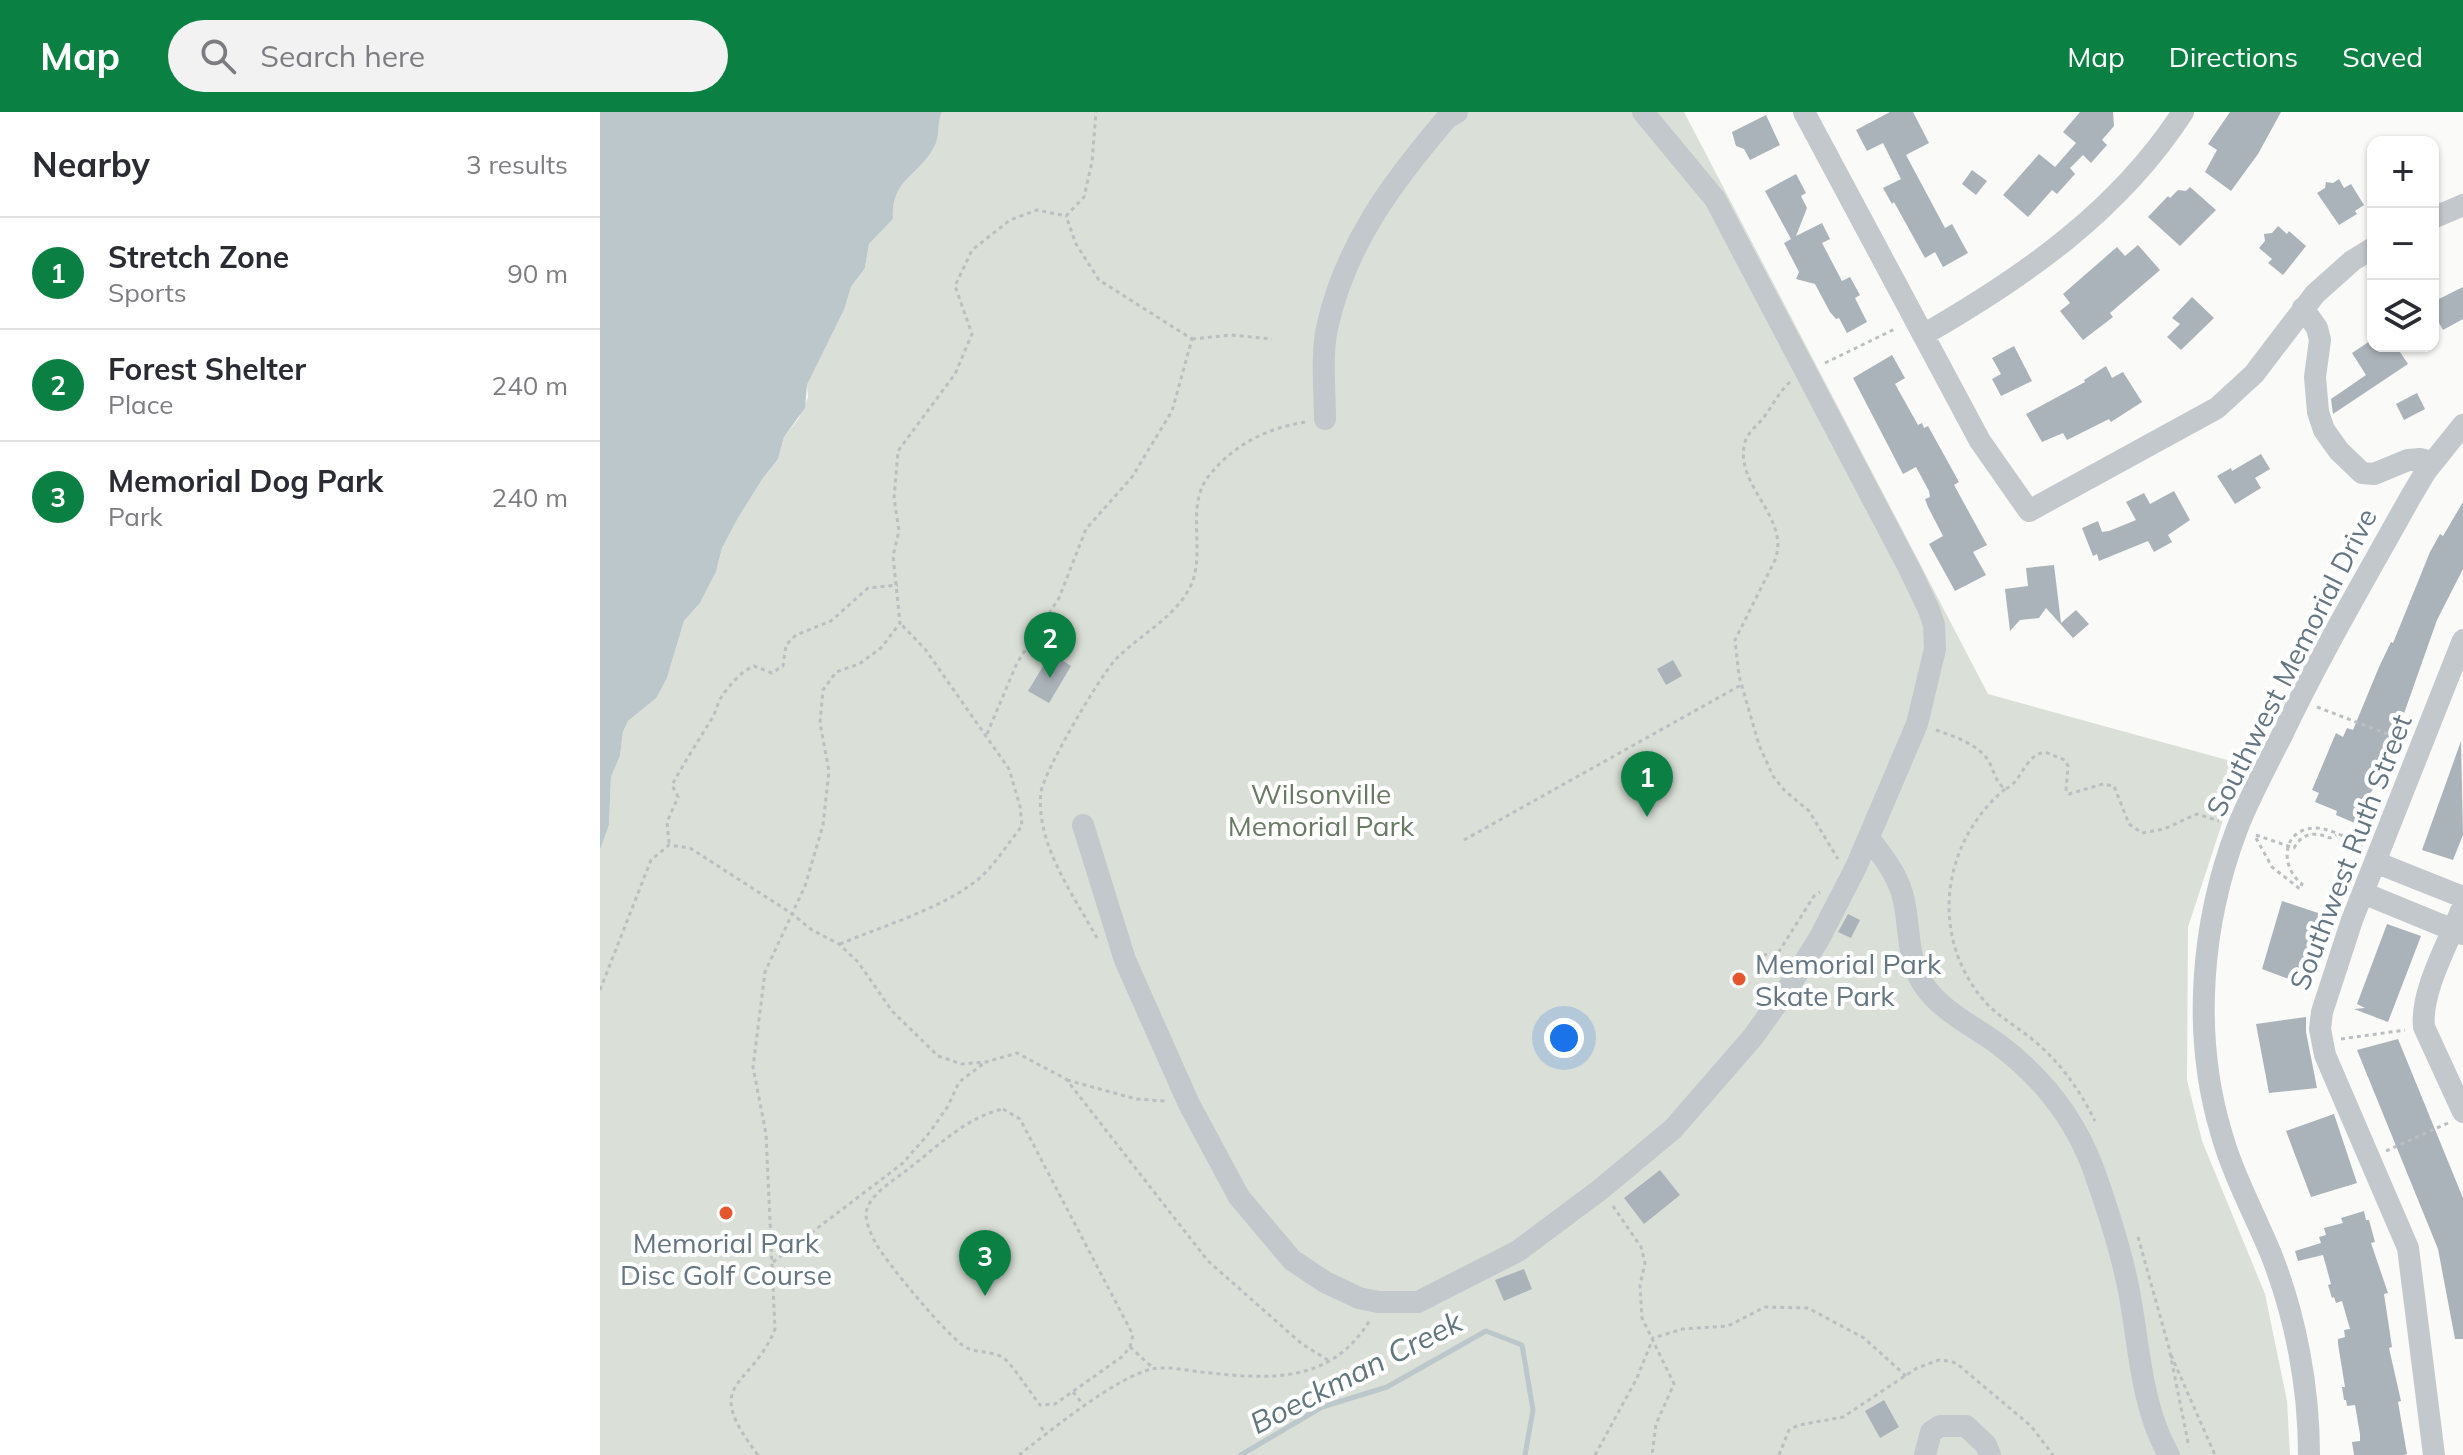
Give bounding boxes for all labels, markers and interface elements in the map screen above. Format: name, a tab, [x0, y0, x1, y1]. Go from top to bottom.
search box	[168, 20, 728, 92]
text: Map	[40, 32, 120, 80]
icon: search	[196, 34, 240, 78]
text: Search here	[260, 37, 425, 75]
text: Map	[2067, 39, 2125, 74]
text: Directions	[2169, 39, 2298, 74]
text: Saved	[2342, 39, 2423, 74]
map controls	[2367, 136, 2439, 352]
button: +	[2367, 136, 2439, 208]
text: Nearby	[32, 143, 150, 186]
text: 3 results	[466, 148, 568, 181]
button: −	[2367, 208, 2439, 280]
text: Stretch Zone	[108, 238, 289, 276]
text: 1	[50, 257, 66, 290]
text: 90 m	[507, 257, 568, 290]
text: Sports	[108, 276, 187, 309]
button: layers	[2367, 280, 2439, 352]
text: Forest Shelter	[108, 350, 306, 388]
text: 2	[50, 369, 66, 402]
text: 240 m	[492, 369, 568, 402]
text: Place	[108, 388, 173, 421]
text: Memorial Dog Park	[108, 462, 383, 500]
text: 3	[50, 481, 66, 514]
text: 240 m	[492, 481, 568, 514]
text: Park	[108, 500, 163, 533]
street label: Southwest Memorial Drive	[2198, 502, 2384, 822]
pin: 2	[1024, 612, 1076, 678]
street label: Southwest Ruth Street	[2281, 709, 2419, 995]
pin: 1	[1621, 751, 1673, 817]
park label: Wilsonville Memorial Park	[1228, 776, 1415, 843]
place label: Memorial Park Skate Park	[1755, 946, 1942, 1013]
marker: Memorial Park Skate Park	[1730, 970, 1748, 988]
your location	[1544, 1018, 1584, 1058]
marker: Memorial Park Disc Golf Course	[717, 1204, 735, 1222]
place label: Memorial Park Disc Golf Course	[620, 1225, 832, 1292]
pin: 3	[959, 1230, 1011, 1296]
water label: Boeckman Creek	[1243, 1301, 1470, 1442]

